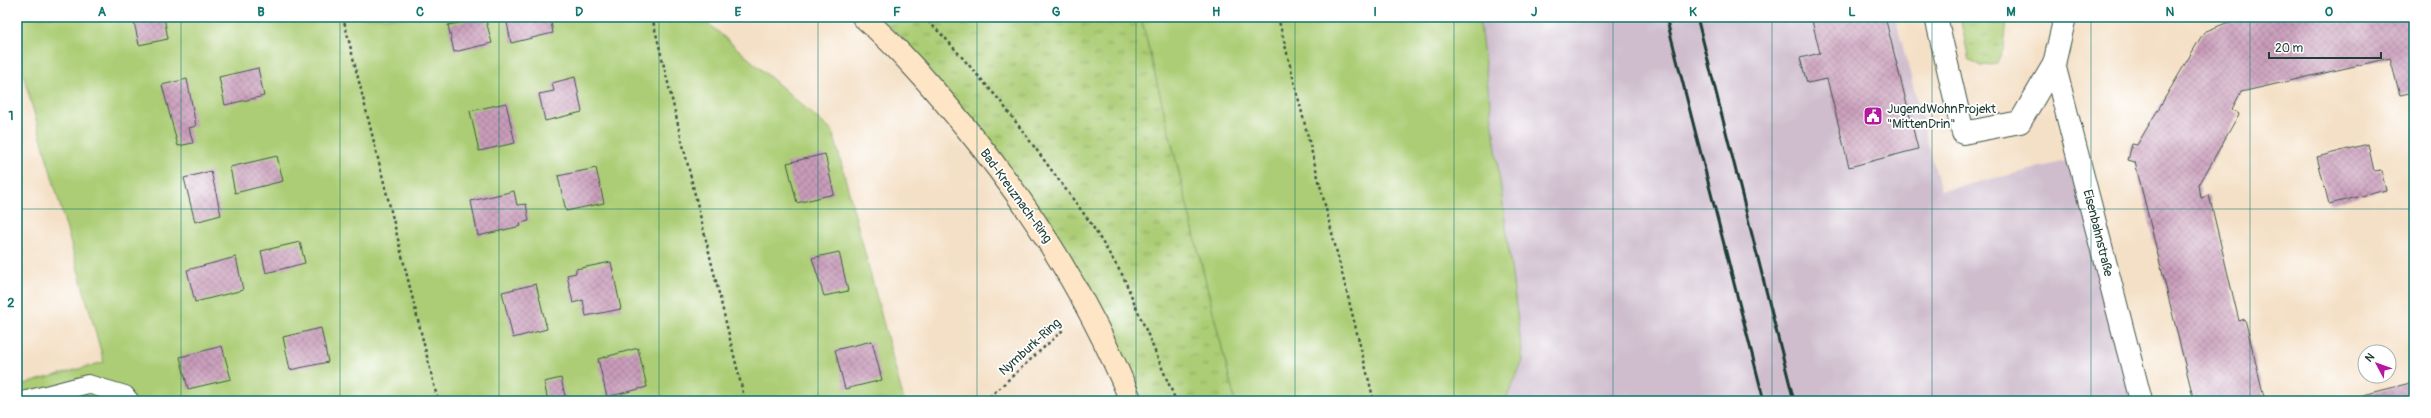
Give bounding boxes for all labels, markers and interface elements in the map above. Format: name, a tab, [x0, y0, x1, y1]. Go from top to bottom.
text: A	[98, 4, 107, 20]
text: B	[257, 4, 265, 20]
text: C	[416, 4, 424, 20]
text: D	[575, 4, 583, 20]
text: E	[735, 4, 742, 20]
text: F	[893, 4, 901, 20]
text: G	[1052, 4, 1061, 20]
text: H	[1212, 4, 1220, 20]
text: I	[1373, 4, 1377, 20]
text: J	[1531, 4, 1537, 20]
text: K	[1689, 4, 1697, 20]
text: L	[1848, 4, 1856, 20]
text: M	[2006, 4, 2016, 20]
text: N	[2166, 4, 2175, 20]
text: O	[2325, 4, 2334, 20]
scale bar	[2269, 34, 2381, 60]
text: 20 m	[2275, 41, 2304, 56]
place label: JugendWohnProjekt "MittenDrin"	[1887, 101, 1997, 132]
public building icon: JugendWohnProjekt "MittenDrin"	[1862, 105, 1884, 127]
text: 1	[8, 108, 14, 124]
street label: Bad-Kreuznach-Ring	[976, 146, 1056, 247]
street label: Eisenbahnstraße	[2079, 188, 2117, 279]
text: 2	[7, 295, 15, 311]
street label: Nymburk-Ring	[996, 315, 1065, 379]
north arrow	[2357, 344, 2397, 384]
text: N	[2362, 350, 2378, 365]

